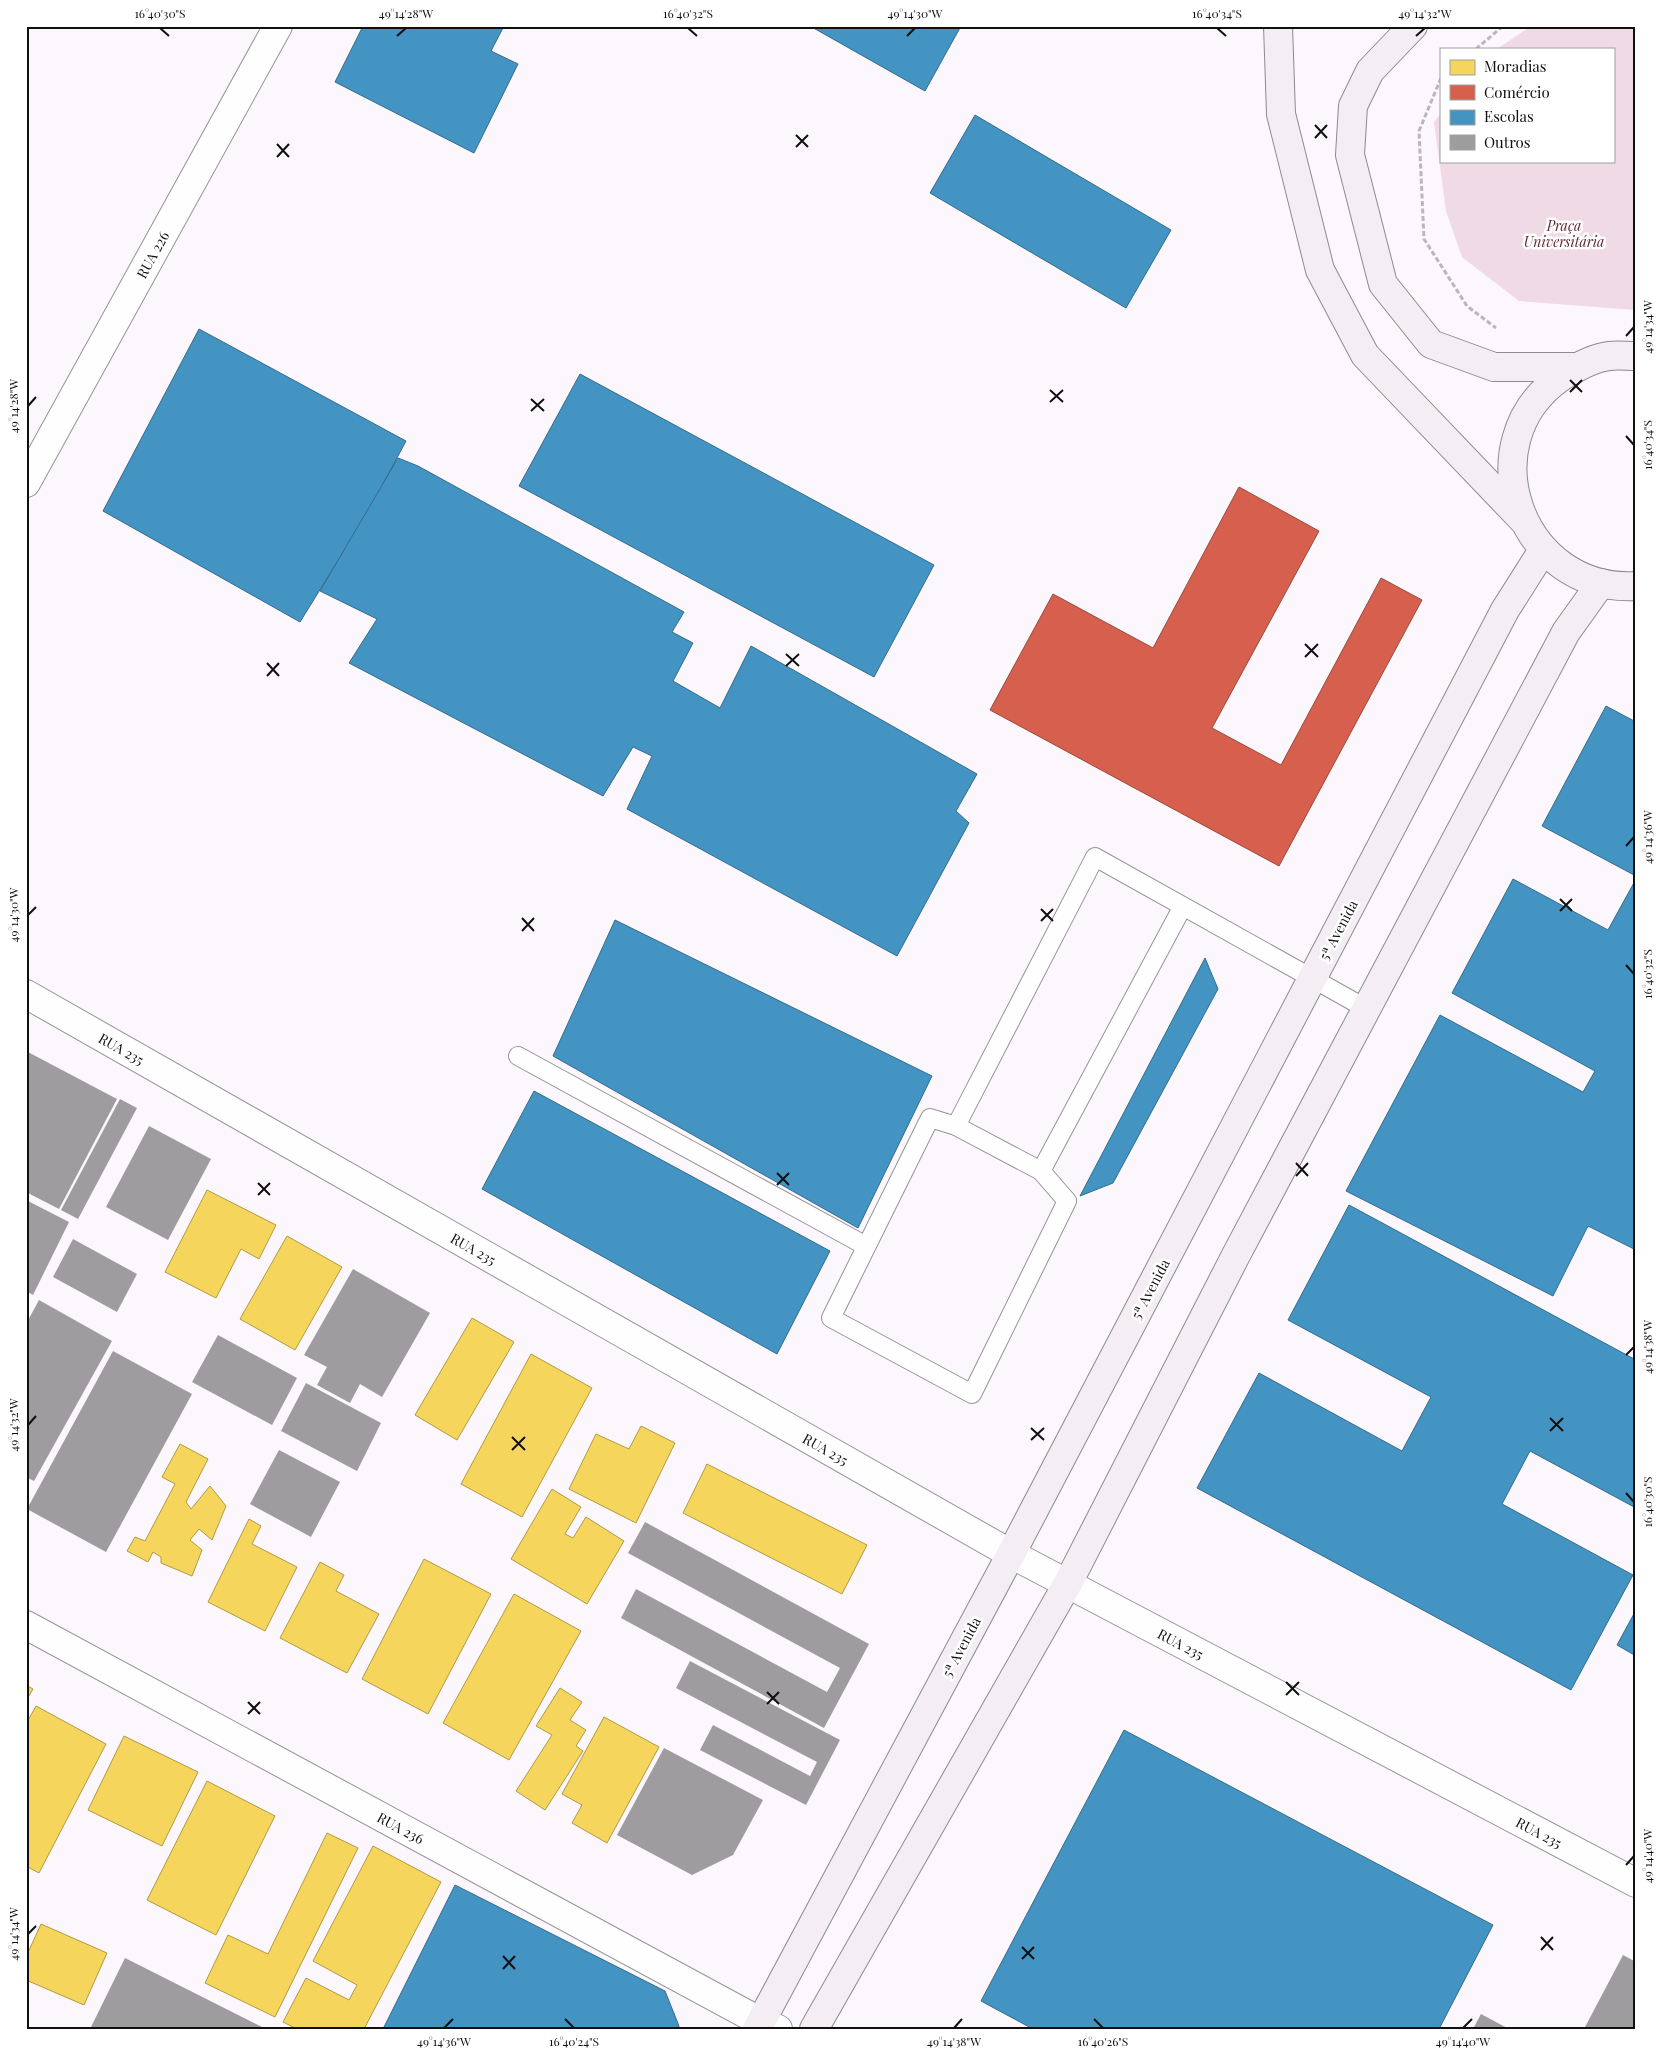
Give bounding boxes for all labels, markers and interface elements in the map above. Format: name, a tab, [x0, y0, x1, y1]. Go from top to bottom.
text: 16°40'30"S	[134, 5, 186, 21]
text: 49°14'28"W	[379, 5, 433, 21]
text: 16°40'32"S	[663, 5, 713, 21]
text: 49°14'30"W	[888, 5, 943, 21]
text: 16°40'34"S	[1192, 5, 1242, 21]
text: 49°14'32"W	[1398, 5, 1452, 21]
legend	[1440, 48, 1614, 162]
text: Moradias	[1484, 56, 1546, 76]
text: Comércio	[1484, 82, 1550, 102]
text: Escolas	[1484, 106, 1534, 126]
text: Outros	[1484, 132, 1530, 152]
park label: Praça Universitária	[1524, 216, 1604, 251]
street label: RUA 226	[131, 227, 173, 281]
text: 49°14'34"W	[1639, 300, 1655, 354]
text: 49°14'28"W	[5, 379, 21, 433]
text: 16°40'34"S	[1639, 420, 1655, 470]
text: 49°14'36"W	[1639, 810, 1655, 864]
text: 49°14'30"W	[5, 887, 21, 942]
street label: 5ª Avenida	[1314, 897, 1362, 963]
text: 16°40'32"S	[1639, 949, 1655, 999]
street label: RUA 235	[95, 1028, 148, 1069]
street label: RUA 235	[448, 1228, 500, 1269]
street label: 5ª Avenida	[1126, 1256, 1174, 1322]
text: 49°14'38"W	[1639, 1320, 1655, 1374]
text: 49°14'32"W	[5, 1398, 21, 1452]
street label: RUA 235	[800, 1428, 852, 1469]
text: 16°40'30"S	[1639, 1476, 1655, 1528]
street label: 5ª Avenida	[937, 1614, 985, 1680]
street label: RUA 235	[1155, 1624, 1207, 1663]
street label: RUA 236	[374, 1807, 428, 1848]
street label: RUA 235	[1513, 1812, 1566, 1852]
text: 49°14'40"W	[1639, 1829, 1655, 1883]
text: 49°14'34"W	[5, 1907, 21, 1961]
text: 49°14'36"W	[417, 2033, 471, 2049]
text: 16°40'24"S	[549, 2033, 599, 2049]
text: 49°14'38"W	[927, 2033, 981, 2049]
text: 16°40'26"S	[1078, 2033, 1128, 2049]
text: 49°14'40"W	[1436, 2033, 1490, 2049]

